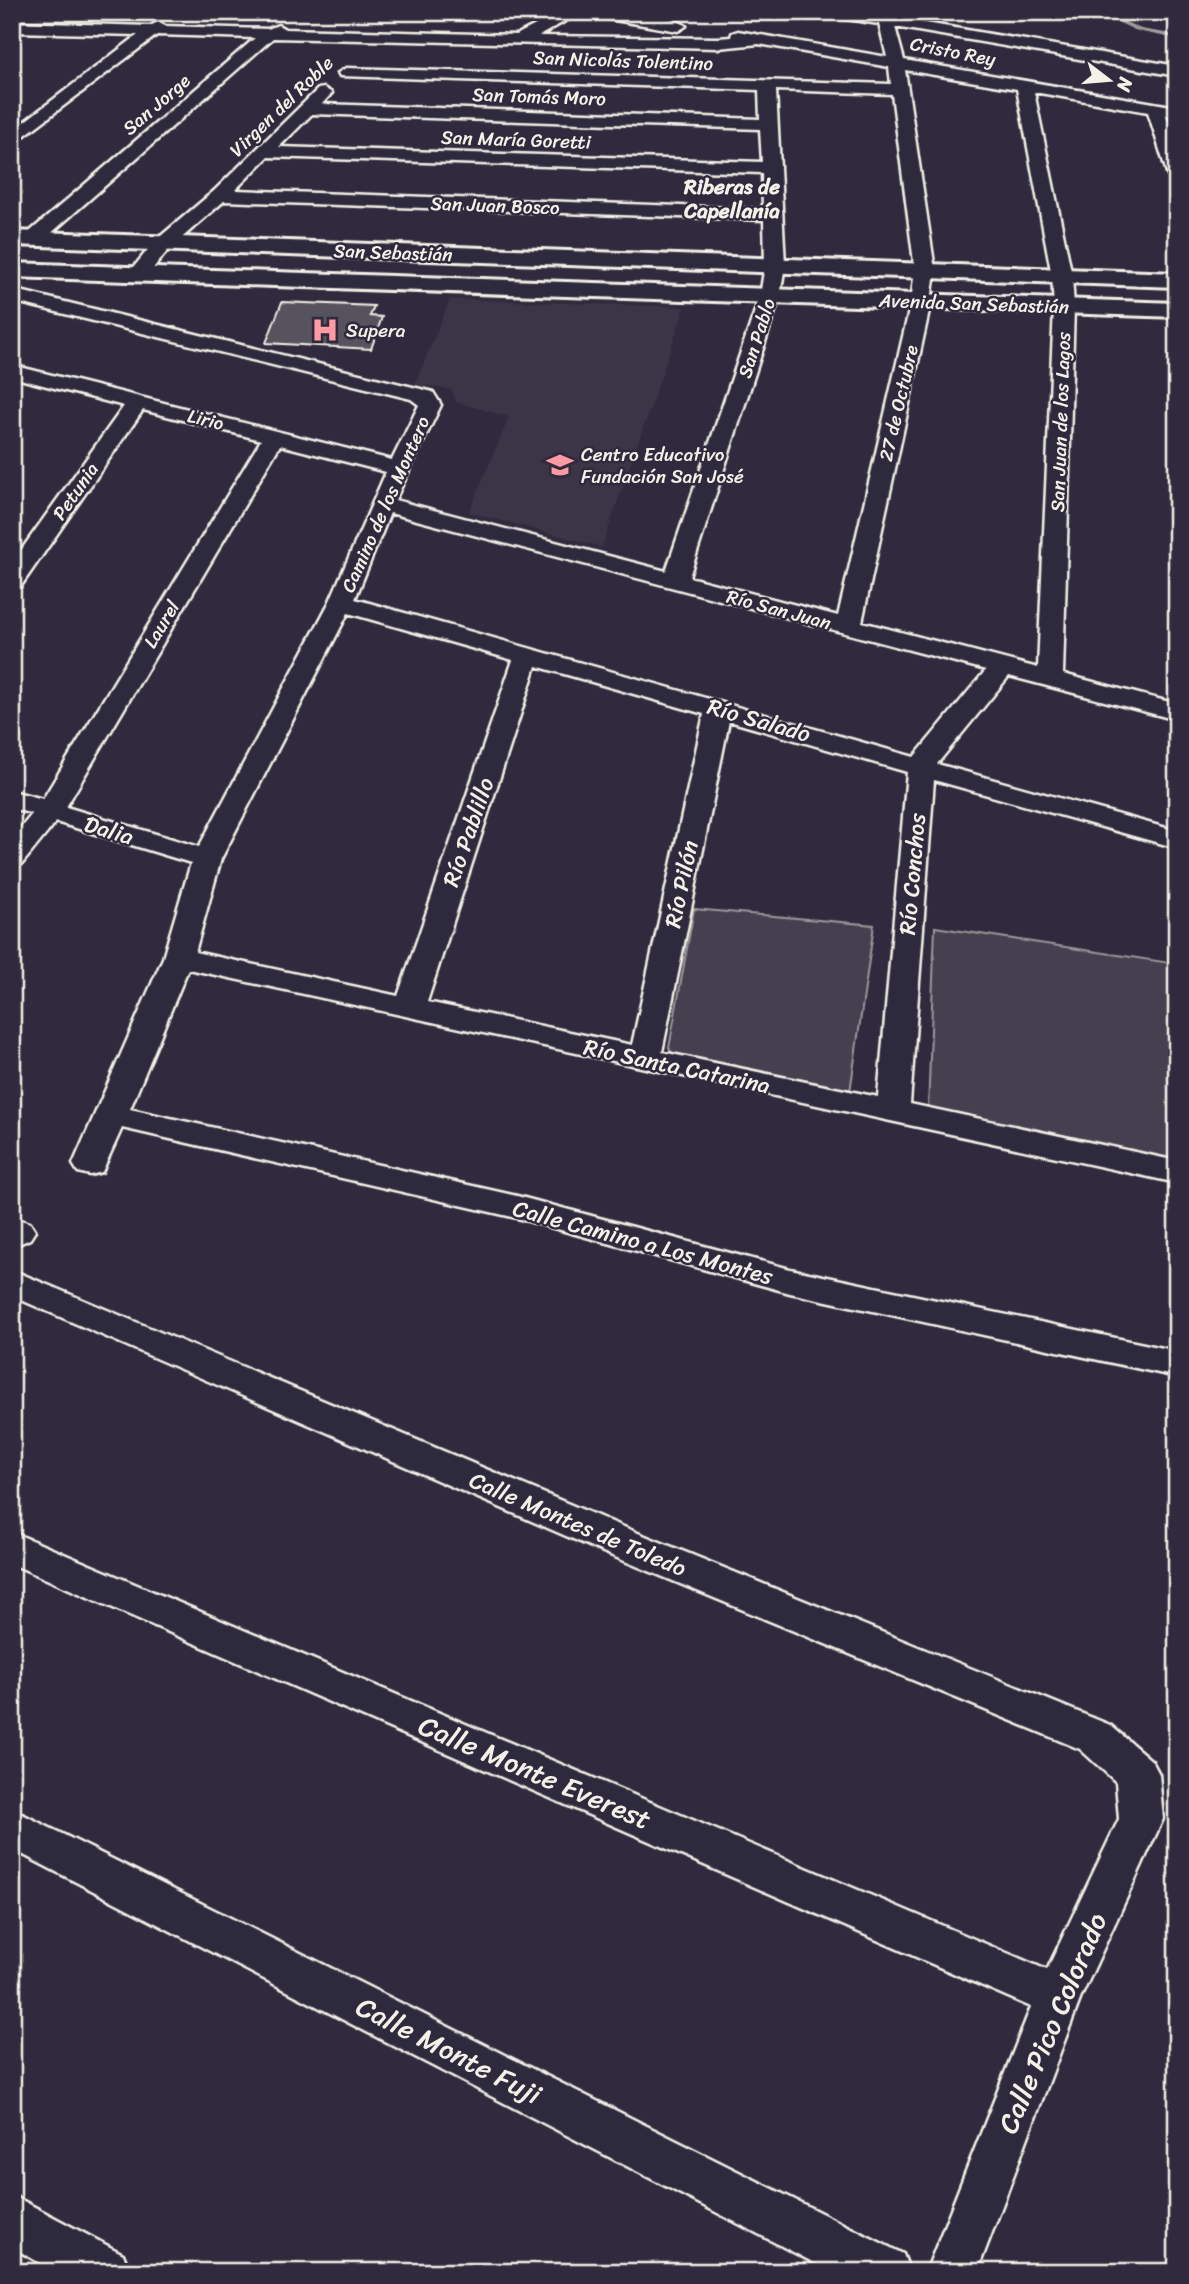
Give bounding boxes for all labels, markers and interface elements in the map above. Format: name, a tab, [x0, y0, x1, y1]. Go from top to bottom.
street label: Cristo Rey	[907, 27, 999, 76]
street label: San Nicolás Tolentino	[532, 41, 714, 80]
north arrow	[1074, 46, 1144, 116]
street label: Virgen del Roble	[221, 47, 342, 165]
street label: San Jorge	[115, 65, 198, 144]
text: N	[1107, 73, 1143, 96]
street label: San Tomás Moro	[472, 78, 607, 115]
street label: San María Goretti	[440, 120, 592, 159]
district label: Riberas de Capellanía	[683, 168, 780, 230]
street label: San Juan Bosco	[430, 187, 560, 224]
street label: San Sebastián	[333, 234, 453, 271]
street label: Avenida San Sebastián	[877, 284, 1070, 323]
street label: San Pablo	[728, 294, 785, 382]
place label: Supera	[346, 314, 406, 347]
hospital icon: Supera	[310, 315, 340, 345]
street label: San Juan de los Lagos	[1041, 331, 1080, 513]
street label: 27 de Octubre	[869, 342, 928, 465]
street label: Lirio	[184, 399, 228, 440]
street label: Camino de los Montero	[332, 410, 439, 598]
place label: Centro Educativo Fundación San José	[581, 438, 744, 493]
school or university icon: Centro Educativo Fundación San José	[545, 450, 575, 480]
street label: Petunia	[43, 455, 108, 527]
street label: Río San Juan	[723, 580, 835, 639]
street label: Laurel	[134, 593, 189, 655]
street label: Río Salado	[702, 686, 816, 755]
street label: Río Pablillo	[431, 772, 506, 892]
street label: Dalia	[79, 804, 139, 857]
street label: Río Conchos	[887, 811, 938, 937]
street label: Río Pilón	[652, 837, 711, 932]
street label: Río Santa Catarina	[580, 1027, 774, 1106]
street label: Calle Camino a Los Montes	[508, 1188, 778, 1297]
street label: Calle Montes de Toledo	[463, 1460, 693, 1589]
street label: Calle Monte Everest	[411, 1701, 659, 1844]
street label: Calle Pico Colorado	[984, 1905, 1121, 2141]
street label: Calle Monte Fuji	[347, 1982, 552, 2119]

